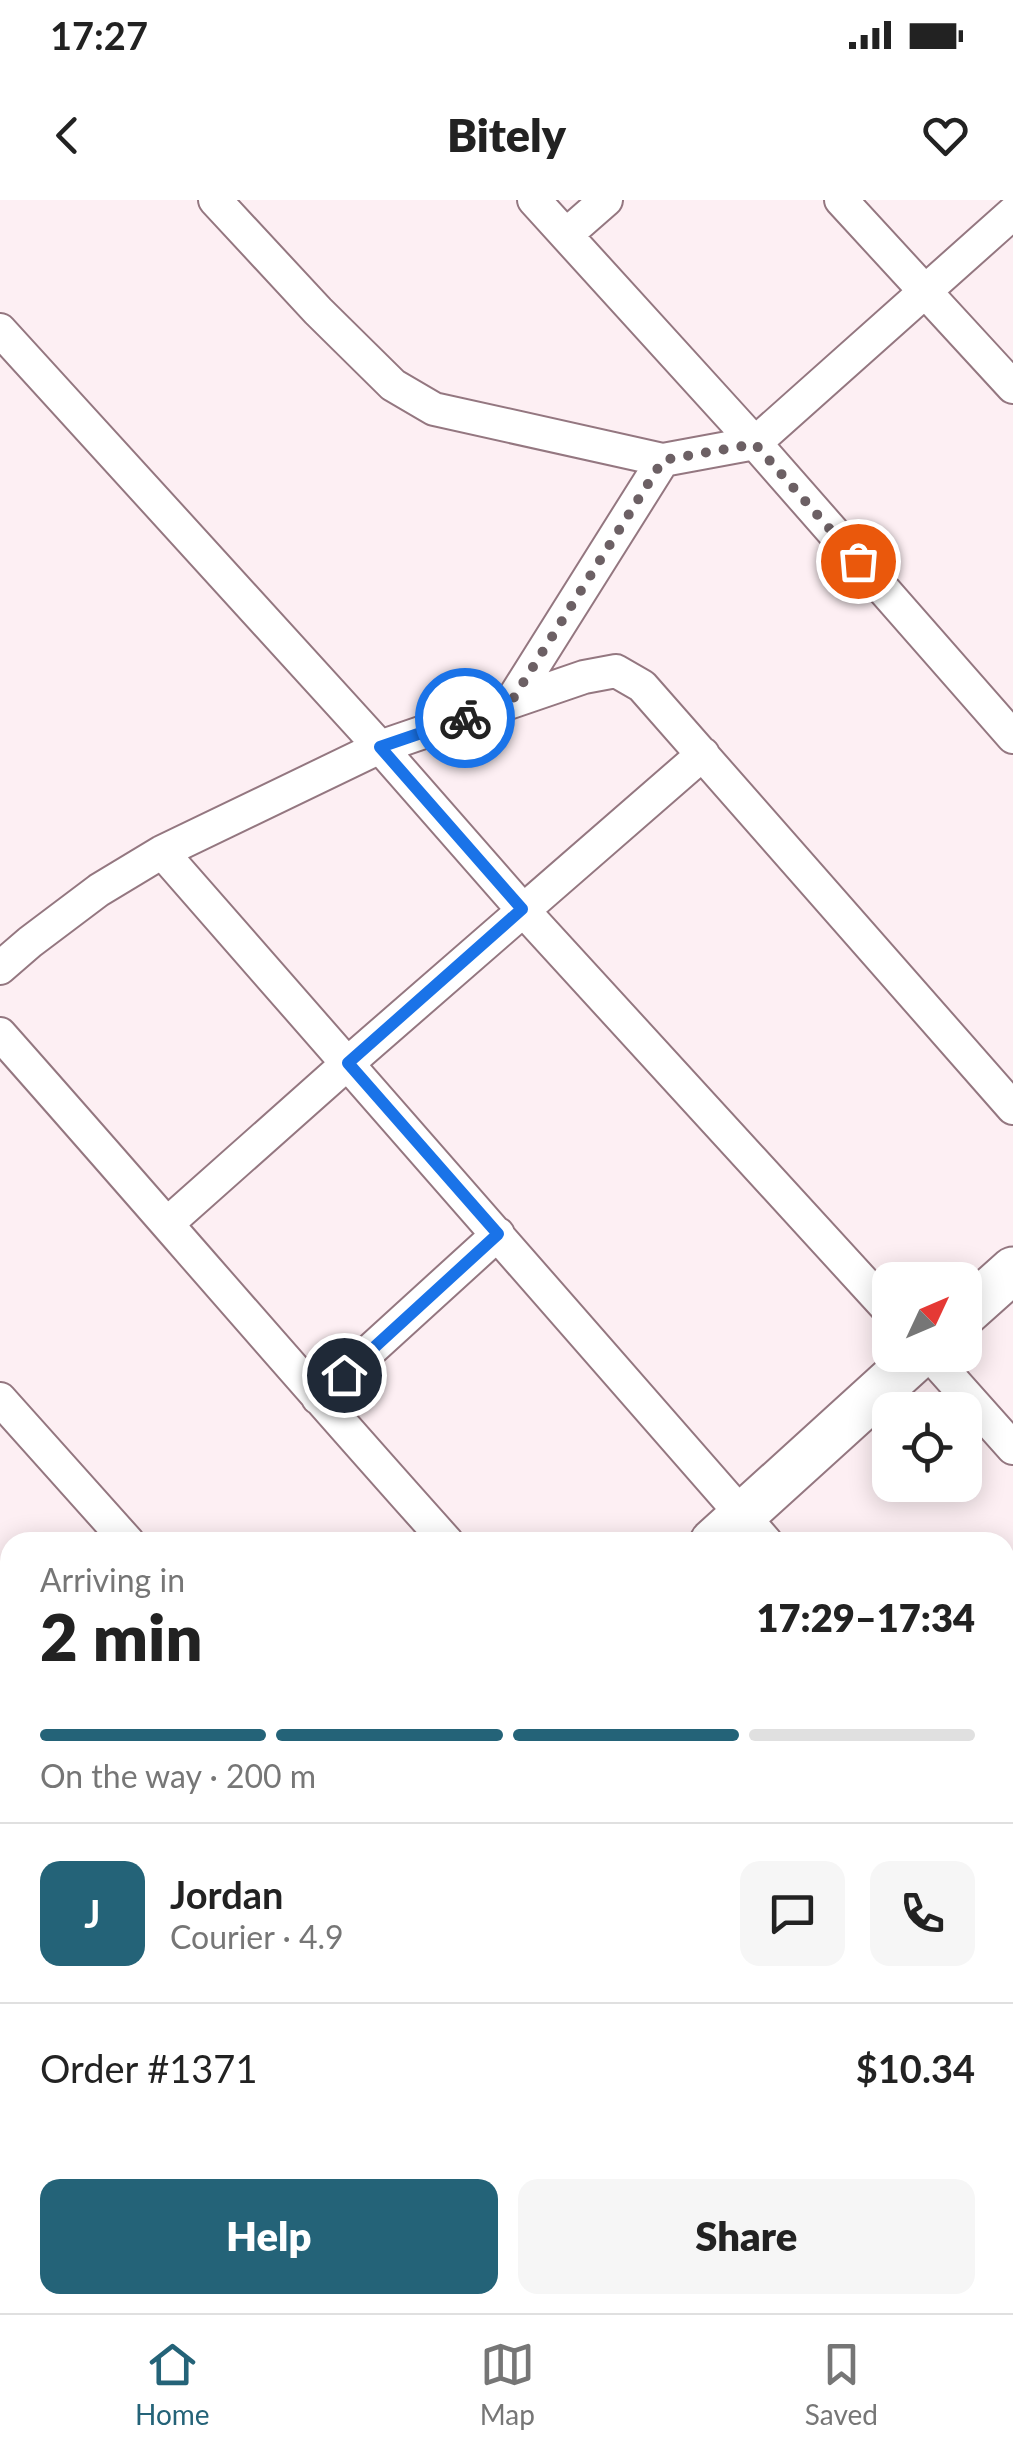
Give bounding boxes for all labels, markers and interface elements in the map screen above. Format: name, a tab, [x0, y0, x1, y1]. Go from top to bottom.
text: 17:27	[50, 12, 148, 58]
icon: back	[40, 108, 95, 163]
text: Bitely	[447, 108, 566, 162]
icon: heart	[918, 108, 973, 163]
pin	[816, 519, 901, 604]
icon: bag	[831, 534, 886, 589]
courier	[415, 668, 515, 768]
icon: bike	[438, 691, 493, 746]
north arrow	[872, 1262, 982, 1372]
map controls	[872, 1262, 982, 1502]
pin	[302, 1333, 387, 1418]
icon: home	[317, 1348, 372, 1403]
button: locate	[872, 1392, 982, 1502]
text: Arriving in	[40, 1560, 185, 1599]
text: 17:29–17:34	[756, 1594, 975, 1640]
text: 2 min	[40, 1597, 202, 1675]
text: On the way · 200 m	[40, 1756, 316, 1795]
button: chat	[740, 1861, 845, 1966]
button: phone	[870, 1861, 975, 1966]
text: Jordan	[170, 1871, 283, 1917]
text: J	[84, 1890, 101, 1936]
text: Courier · 4.9	[170, 1917, 344, 1956]
text: Order #1371	[40, 2045, 257, 2091]
text: $10.34	[856, 2045, 975, 2091]
button: Help	[40, 2179, 498, 2294]
button: Share	[518, 2179, 975, 2294]
tab: Home	[135, 2337, 210, 2431]
tab: Map	[480, 2337, 535, 2431]
tab: Saved	[805, 2337, 878, 2431]

